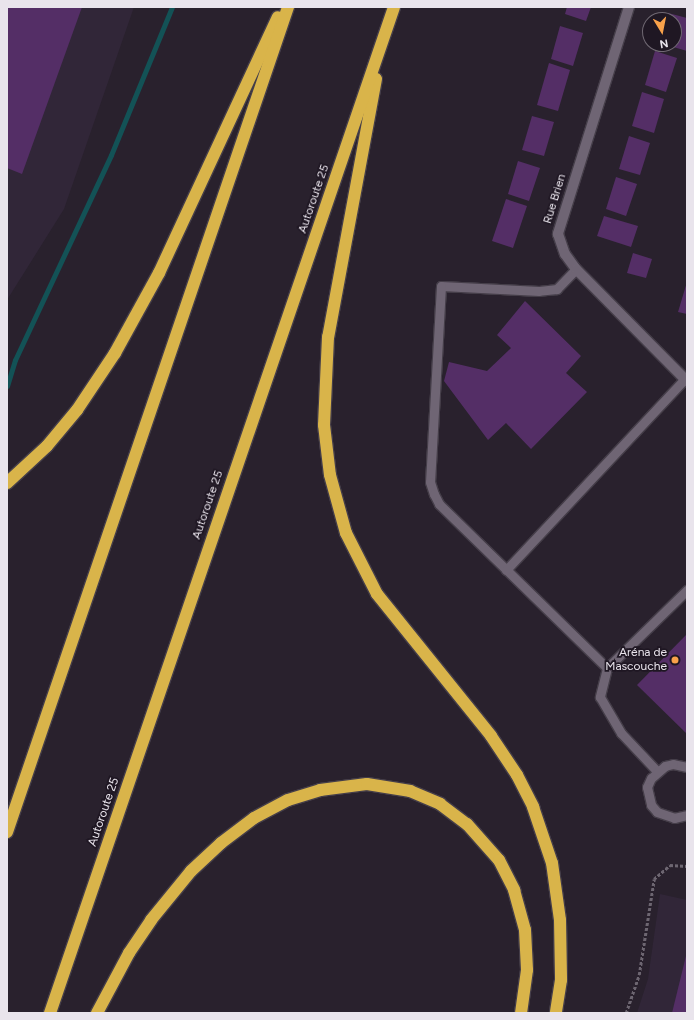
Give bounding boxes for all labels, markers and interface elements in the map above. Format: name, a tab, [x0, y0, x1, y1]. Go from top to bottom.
north arrow	[642, 12, 682, 52]
text: N	[659, 36, 669, 50]
street label: Autoroute 25	[296, 163, 332, 235]
street label: Rue Brien	[541, 172, 569, 226]
street label: Autoroute 25	[190, 469, 226, 541]
place label: Aréna de Mascouche	[605, 646, 667, 674]
marker: Aréna de Mascouche	[670, 655, 680, 665]
street label: Autoroute 25	[86, 776, 122, 848]

